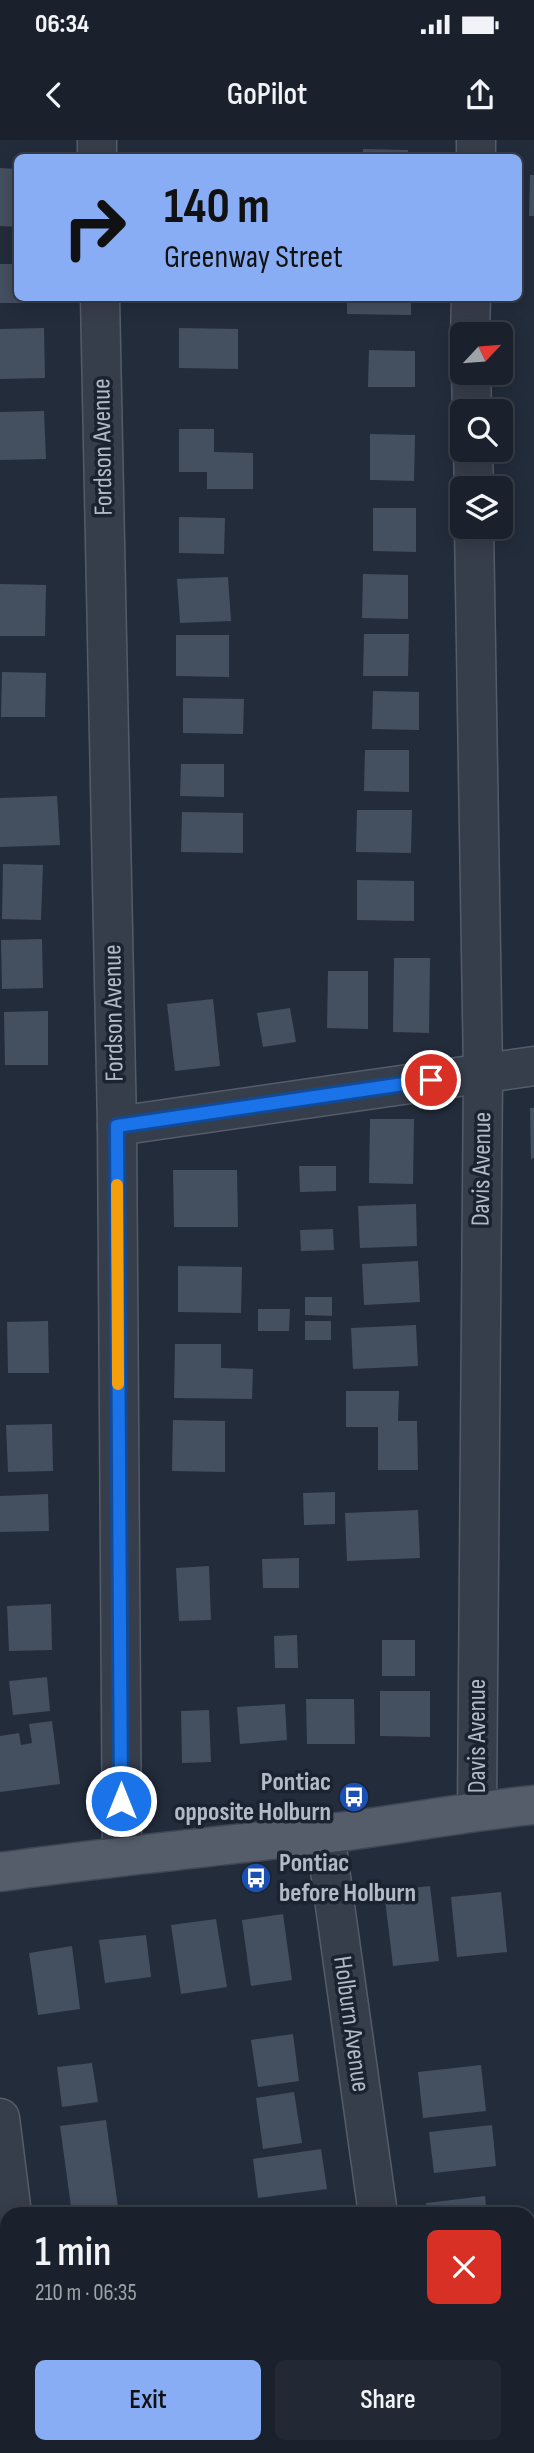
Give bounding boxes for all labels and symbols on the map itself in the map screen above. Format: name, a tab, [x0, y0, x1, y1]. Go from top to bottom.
north arrow	[450, 322, 513, 385]
street label: Fordson Avenue	[86, 378, 120, 516]
street label: Fordson Avenue	[97, 944, 131, 1082]
pin	[401, 1050, 461, 1110]
street label: Davis Avenue	[466, 1112, 498, 1226]
street label: Davis Avenue	[462, 1679, 493, 1793]
position arrow	[84, 1764, 158, 1838]
place label: Pontiac opposite Holburn	[174, 1767, 331, 1828]
bus stop icon: Pontiac opposite Holburn	[337, 1780, 371, 1814]
place label: Pontiac before Holburn	[279, 1848, 416, 1909]
bus stop icon: Pontiac before Holburn	[239, 1861, 273, 1895]
street label: Holburn Avenue	[326, 1954, 376, 2094]

